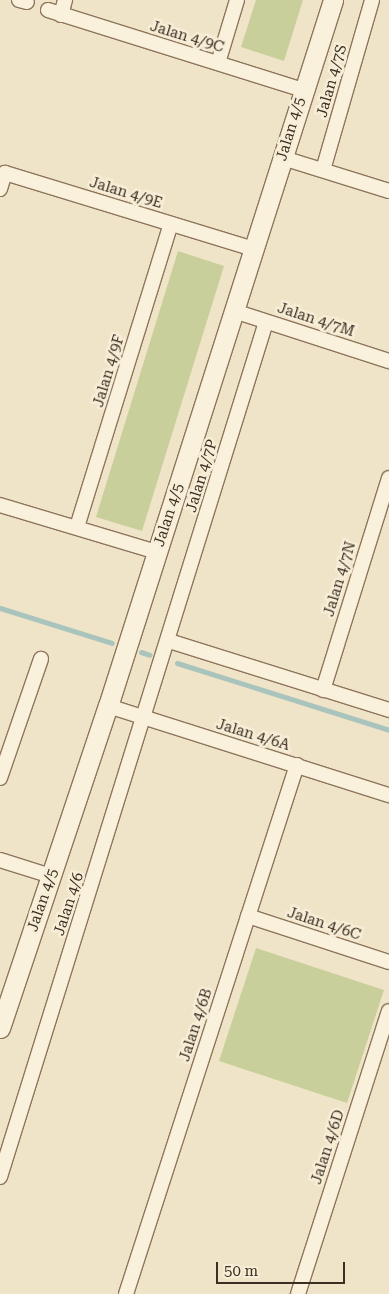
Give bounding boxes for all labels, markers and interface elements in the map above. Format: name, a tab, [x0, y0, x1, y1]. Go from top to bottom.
street label: Jalan 4/9C	[148, 17, 226, 57]
street label: Jalan 4/7S	[313, 43, 351, 119]
street label: Jalan 4/5	[273, 95, 309, 163]
street label: Jalan 4/9E	[87, 173, 165, 213]
street label: Jalan 4/7M	[275, 299, 357, 341]
street label: Jalan 4/9F	[89, 333, 129, 409]
street label: Jalan 4/7P	[182, 437, 222, 515]
street label: Jalan 4/5	[150, 481, 188, 549]
street label: Jalan 4/7N	[320, 539, 360, 619]
street label: Jalan 4/6A	[214, 715, 292, 755]
street label: Jalan 4/5	[24, 866, 62, 934]
street label: Jalan 4/6	[50, 870, 88, 938]
street label: Jalan 4/6C	[285, 904, 363, 944]
street label: Jalan 4/6B	[176, 986, 216, 1064]
street label: Jalan 4/6D	[308, 1108, 348, 1186]
scale bar	[219, 1252, 348, 1284]
text: 50 m	[224, 1262, 258, 1280]

